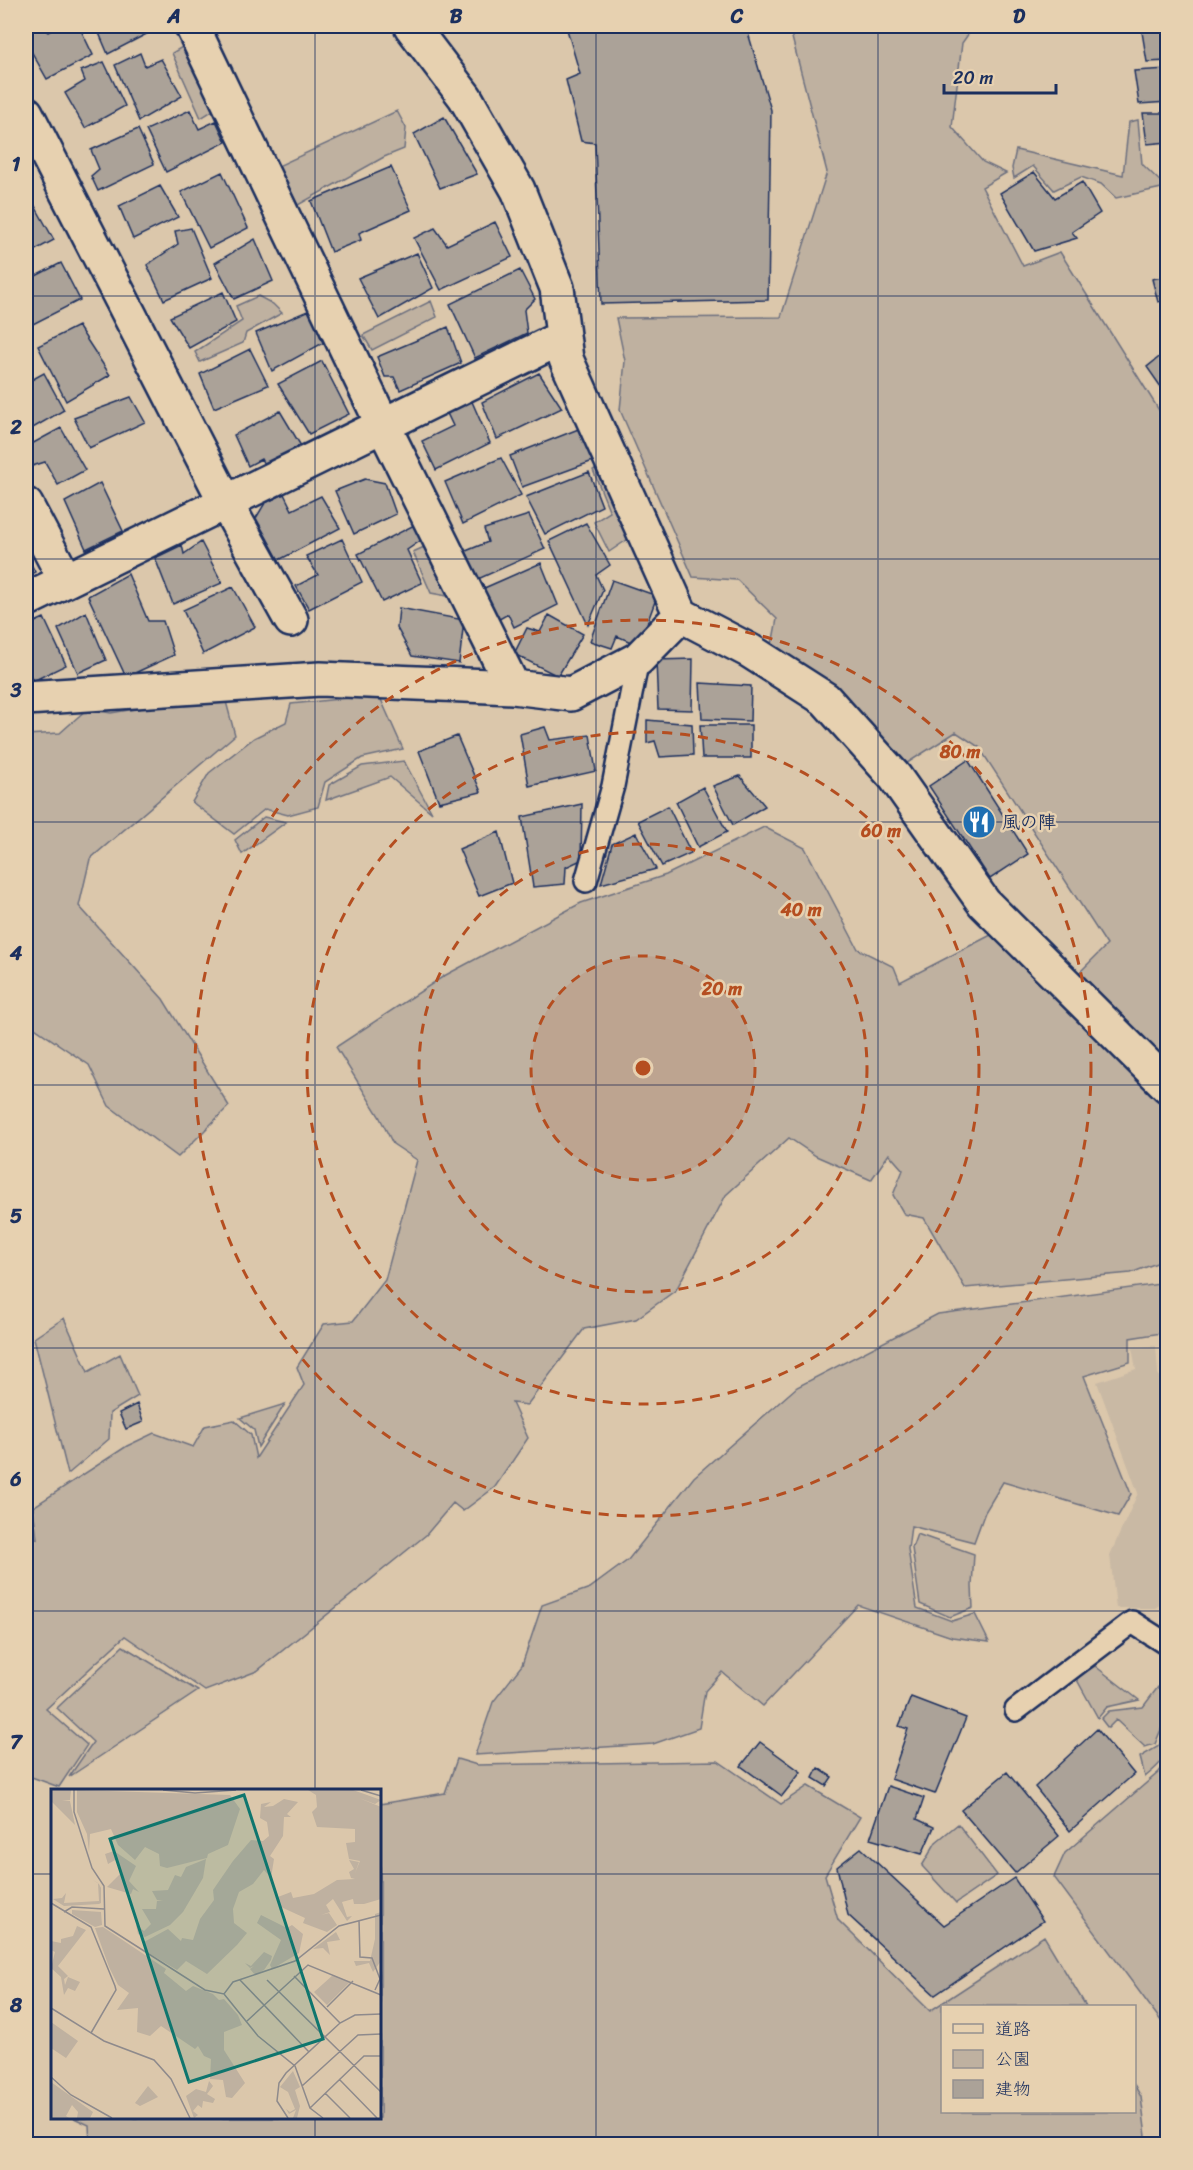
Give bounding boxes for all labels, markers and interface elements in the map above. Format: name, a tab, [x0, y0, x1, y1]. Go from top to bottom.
text: A	[166, 0, 181, 34]
text: B	[450, 0, 463, 34]
text: C	[730, 0, 744, 34]
text: D	[1013, 0, 1026, 34]
scale bar	[944, 57, 1056, 95]
text: 20 m	[953, 62, 993, 94]
text: 1	[12, 147, 21, 182]
text: 2	[9, 410, 22, 445]
text: 3	[10, 673, 22, 708]
text: 80 m	[939, 736, 981, 768]
restaurant icon: 風の陣	[961, 804, 997, 840]
place label: 風の陣	[1002, 806, 1056, 838]
text: 60 m	[860, 815, 901, 847]
text: 40 m	[779, 894, 822, 926]
text: 4	[9, 936, 23, 971]
text: 20 m	[701, 973, 742, 1005]
centre of rings	[633, 1058, 653, 1078]
text: 5	[10, 1199, 22, 1234]
text: 6	[9, 1462, 22, 1497]
text: 7	[10, 1725, 23, 1760]
inset map	[51, 1789, 381, 2119]
text: 8	[9, 1988, 23, 2023]
legend	[941, 2005, 1136, 2113]
text: 道路	[995, 2013, 1031, 2045]
text: 公園	[995, 2043, 1031, 2075]
text: 建物	[995, 2073, 1031, 2105]

